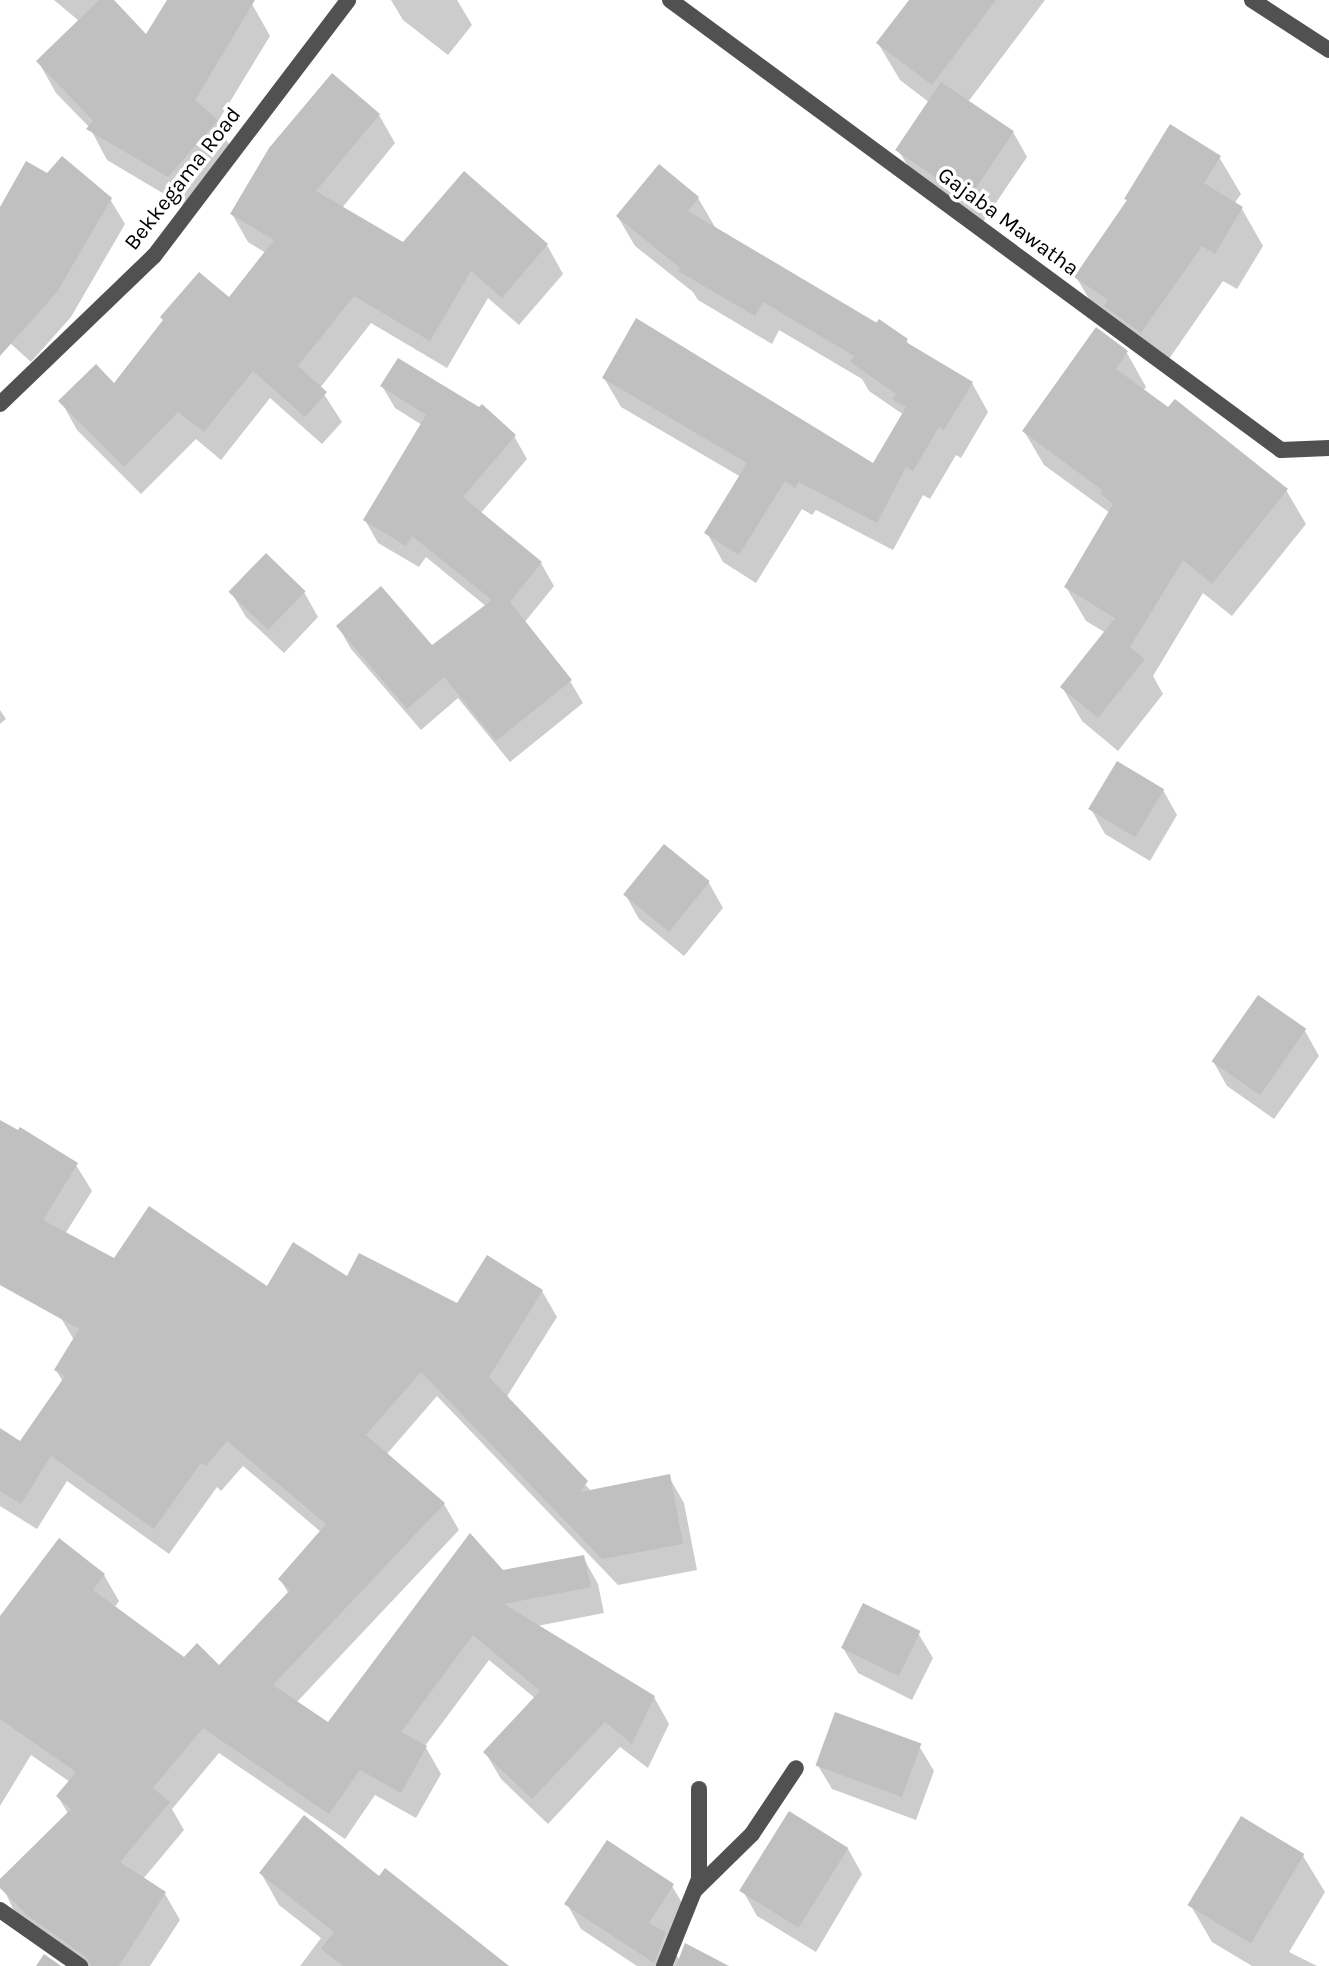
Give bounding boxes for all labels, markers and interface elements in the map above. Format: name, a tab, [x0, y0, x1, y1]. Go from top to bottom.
street label: Bekkegama Road	[119, 102, 247, 256]
street label: Gajaba Mawatha	[932, 162, 1084, 282]

